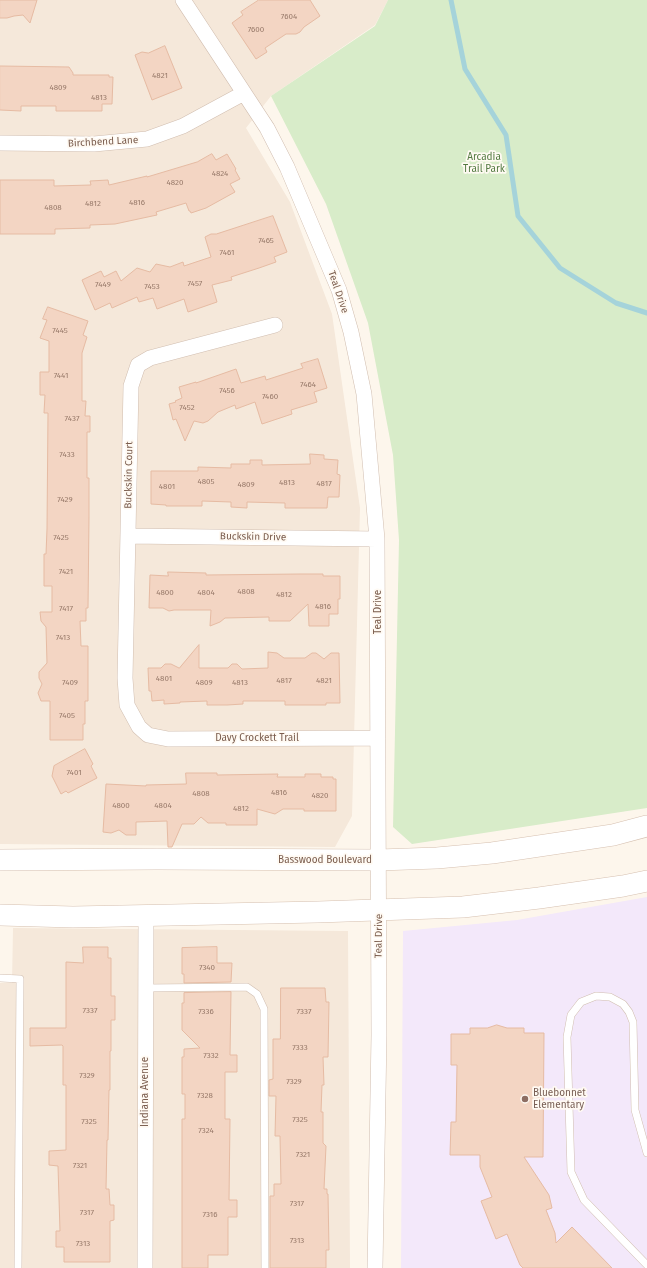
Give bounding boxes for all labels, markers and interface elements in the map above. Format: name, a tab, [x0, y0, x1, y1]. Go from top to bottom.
house number: 7604	[281, 12, 297, 22]
house number: 7600	[248, 25, 264, 35]
house number: 4821	[152, 71, 168, 81]
house number: 4809	[49, 83, 67, 93]
house number: 4813	[91, 93, 107, 103]
street label: Birchbend Lane	[67, 134, 139, 150]
park label: Arcadia Trail Park	[463, 151, 505, 174]
house number: 4824	[212, 169, 228, 179]
house number: 4820	[166, 178, 184, 188]
house number: 4816	[129, 198, 145, 208]
house number: 4812	[85, 199, 101, 209]
house number: 4808	[44, 203, 62, 213]
house number: 7465	[258, 236, 274, 246]
house number: 7461	[220, 248, 234, 258]
street label: Teal Drive	[325, 269, 351, 315]
house number: 7457	[188, 279, 202, 289]
house number: 7449	[95, 280, 111, 290]
house number: 7453	[144, 282, 160, 292]
house number: 7445	[52, 326, 68, 336]
house number: 7441	[54, 371, 68, 381]
house number: 7464	[300, 380, 316, 390]
house number: 7456	[219, 386, 235, 396]
house number: 7460	[262, 392, 278, 402]
house number: 7452	[179, 403, 195, 413]
house number: 7437	[65, 414, 79, 424]
street label: Buckskin Court	[122, 441, 136, 509]
house number: 7433	[59, 450, 75, 460]
house number: 4805	[197, 477, 215, 487]
house number: 4813	[279, 478, 295, 488]
house number: 4817	[316, 479, 332, 489]
house number: 4809	[237, 480, 255, 490]
house number: 4801	[159, 482, 175, 492]
house number: 7429	[57, 495, 73, 505]
street label: Buckskin Drive	[220, 530, 286, 544]
house number: 7425	[53, 533, 69, 543]
house number: 7421	[59, 567, 73, 577]
house number: 4808	[237, 587, 255, 597]
house number: 4800	[156, 588, 174, 598]
house number: 4804	[197, 588, 215, 598]
house number: 4812	[276, 590, 292, 600]
street label: Teal Drive	[372, 590, 384, 634]
house number: 4816	[315, 602, 331, 612]
house number: 7417	[59, 604, 73, 614]
house number: 7413	[56, 633, 70, 643]
house number: 4801	[156, 674, 172, 684]
house number: 4817	[276, 676, 292, 686]
house number: 4821	[316, 676, 332, 686]
house number: 7409	[62, 678, 78, 688]
house number: 4809	[195, 678, 213, 688]
house number: 4813	[232, 678, 248, 688]
house number: 7405	[59, 711, 75, 721]
street label: Davy Crockett Trail	[215, 732, 299, 744]
house number: 7401	[66, 768, 82, 778]
house number: 4816	[271, 788, 287, 798]
house number: 4808	[192, 789, 210, 799]
house number: 4820	[311, 791, 329, 801]
house number: 4800	[112, 801, 130, 811]
house number: 4804	[154, 801, 172, 811]
house number: 4812	[233, 804, 249, 814]
street label: Basswood Boulevard	[278, 854, 372, 866]
street label: Teal Drive	[373, 914, 385, 958]
house number: 7340	[199, 963, 215, 973]
house number: 7337	[83, 1006, 97, 1016]
house number: 7336	[198, 1007, 214, 1017]
house number: 7337	[297, 1007, 311, 1017]
house number: 7333	[292, 1043, 308, 1053]
house number: 7332	[203, 1051, 219, 1061]
street label: Indiana Avenue	[139, 1057, 151, 1127]
house number: 7329	[79, 1071, 95, 1081]
house number: 7329	[286, 1077, 302, 1087]
place label: Bluebonnet Elementary	[533, 1087, 586, 1110]
house number: 7328	[197, 1091, 213, 1101]
marker: Bluebonnet Elementary	[520, 1094, 530, 1104]
house number: 7325	[292, 1115, 308, 1125]
house number: 7325	[81, 1117, 97, 1127]
house number: 7324	[198, 1126, 214, 1136]
house number: 7321	[296, 1150, 310, 1160]
house number: 7321	[73, 1161, 87, 1171]
house number: 7317	[290, 1199, 304, 1209]
house number: 7317	[80, 1208, 94, 1218]
house number: 7316	[203, 1210, 217, 1220]
house number: 7313	[290, 1236, 304, 1246]
house number: 7313	[76, 1239, 90, 1249]

